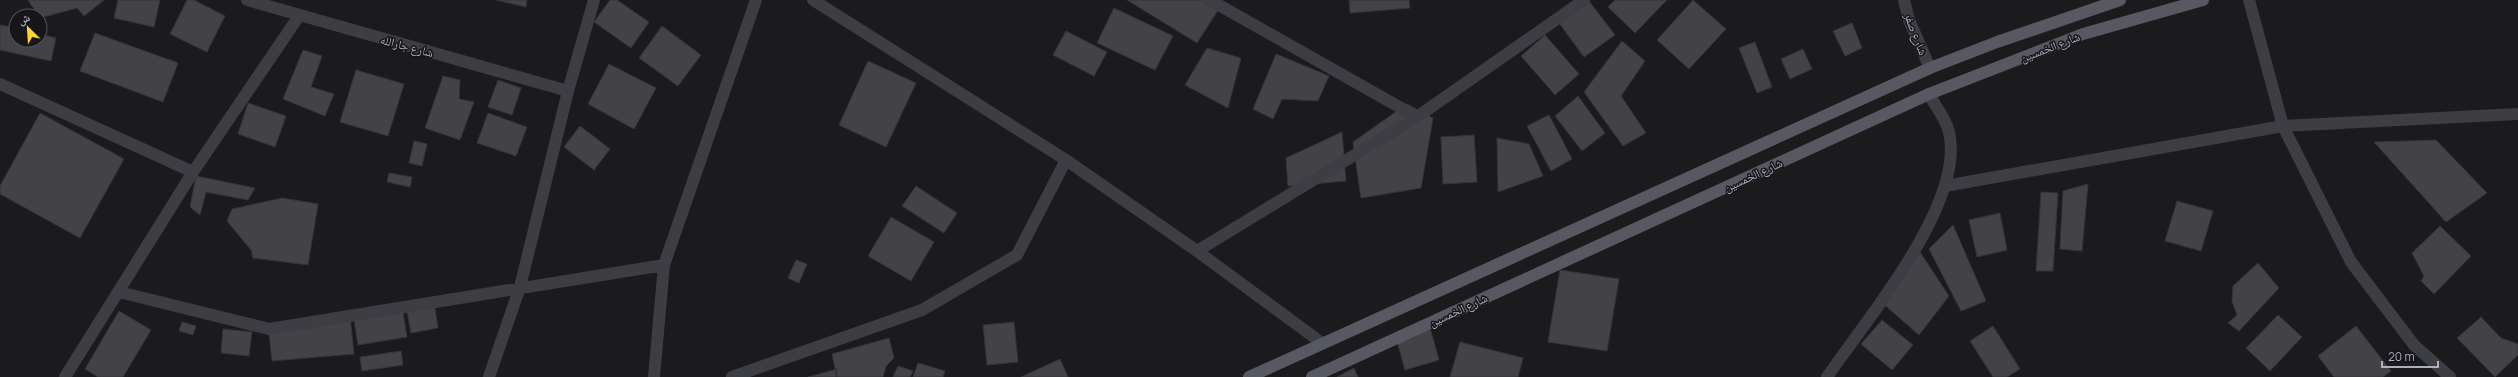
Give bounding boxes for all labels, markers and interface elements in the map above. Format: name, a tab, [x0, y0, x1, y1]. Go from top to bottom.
north arrow	[8, 8, 48, 48]
text: ش	[15, 9, 33, 29]
street label: شارع صفر	[1900, 9, 1932, 58]
street label: شارع الخمسين	[2018, 28, 2082, 66]
street label: شارع جارالله	[379, 31, 436, 61]
street label: شارع الخمسين	[1721, 154, 1785, 196]
street label: شارع الخمسين	[1426, 289, 1490, 331]
scale bar	[2382, 343, 2438, 369]
text: 20 m	[2388, 348, 2415, 365]

